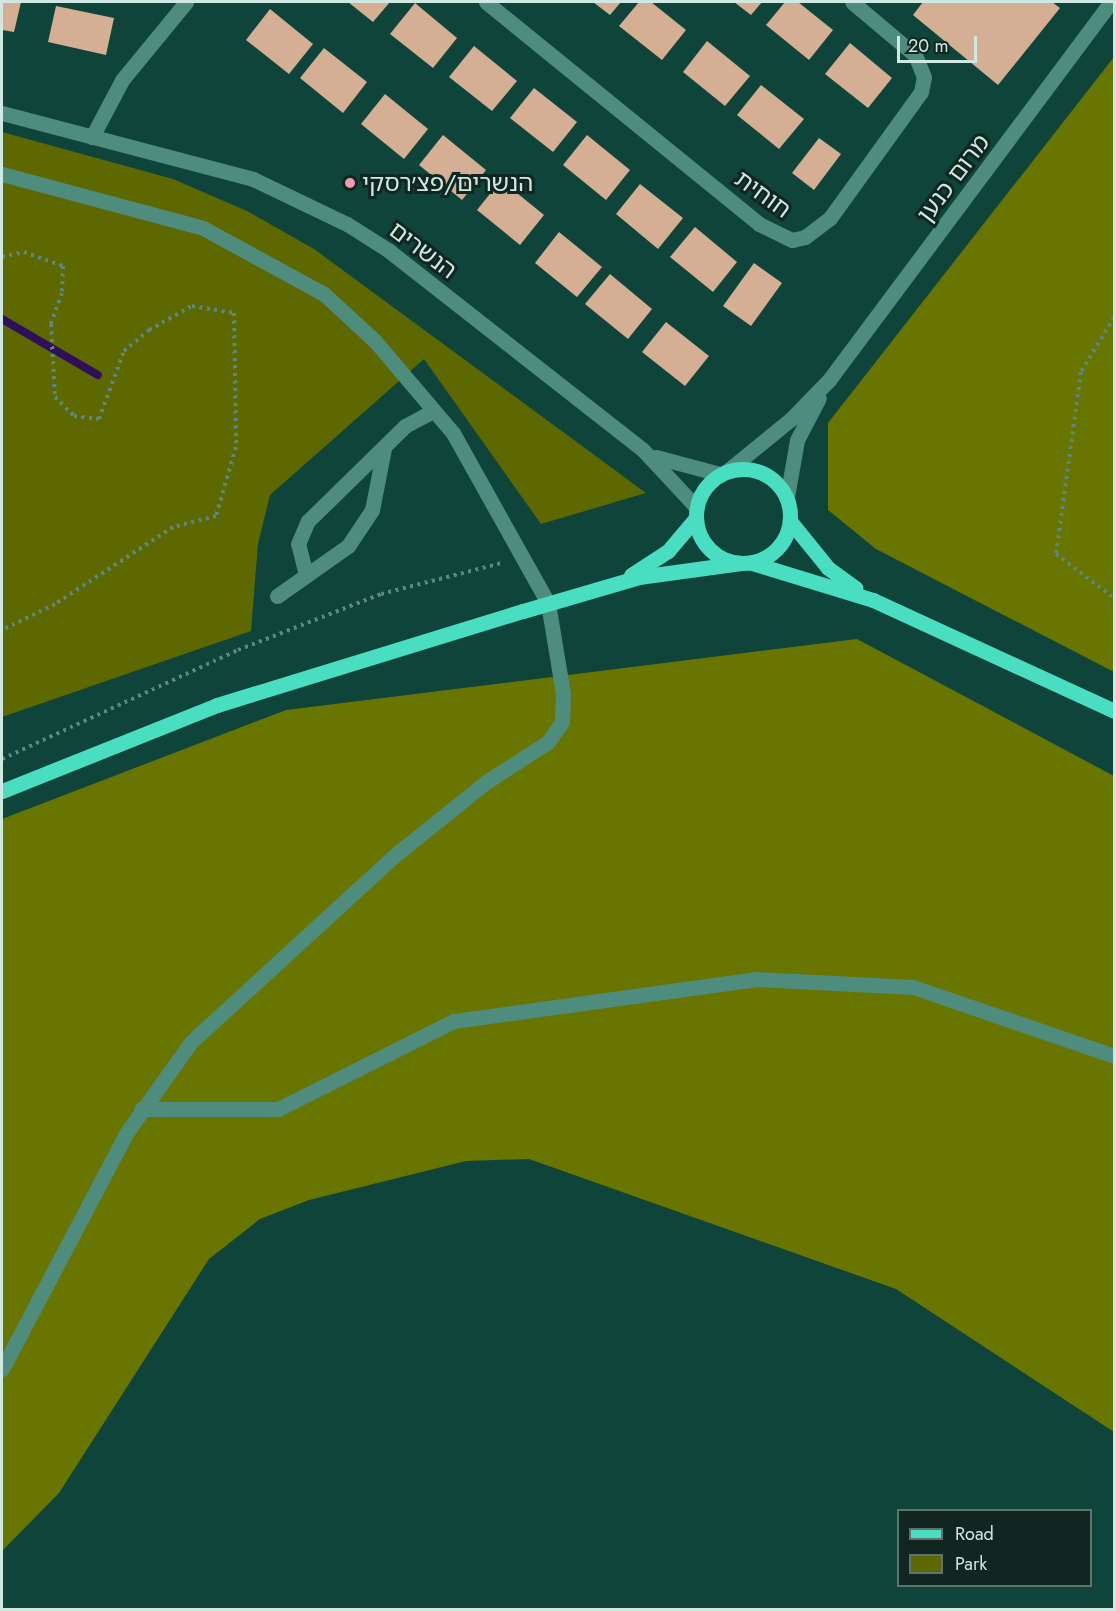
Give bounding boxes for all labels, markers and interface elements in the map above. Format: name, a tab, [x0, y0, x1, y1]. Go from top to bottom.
scale bar	[900, 24, 980, 62]
text: 20 m	[908, 33, 948, 59]
street label: מרום כנען	[911, 128, 995, 228]
street label: חוחית	[729, 164, 797, 224]
place label: הנשרים/פצ׳רסקי	[362, 169, 533, 197]
marker: הנשרים/פצ׳רסקי	[343, 176, 357, 190]
street label: הנשרים	[384, 215, 462, 285]
legend	[897, 1509, 1092, 1587]
text: Road	[955, 1521, 994, 1547]
text: Park	[955, 1551, 987, 1577]

